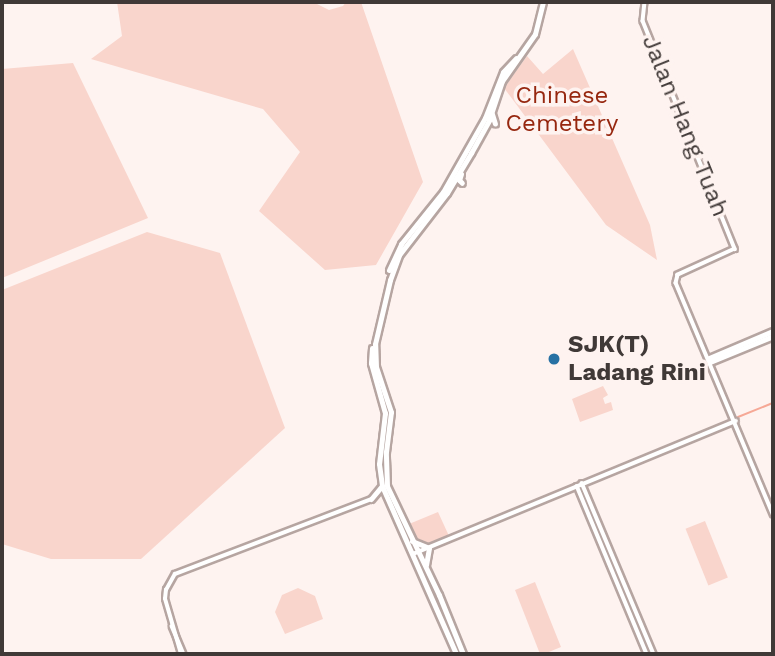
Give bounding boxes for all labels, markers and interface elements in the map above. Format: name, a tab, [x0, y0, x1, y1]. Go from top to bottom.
street label: Jalan Hang Tuah	[635, 31, 735, 221]
park label: Chinese Cemetery	[506, 82, 618, 138]
place label: SJK(T) Ladang Rini	[568, 331, 706, 387]
marker: SJK(T) Ladang Rini	[546, 351, 562, 367]

